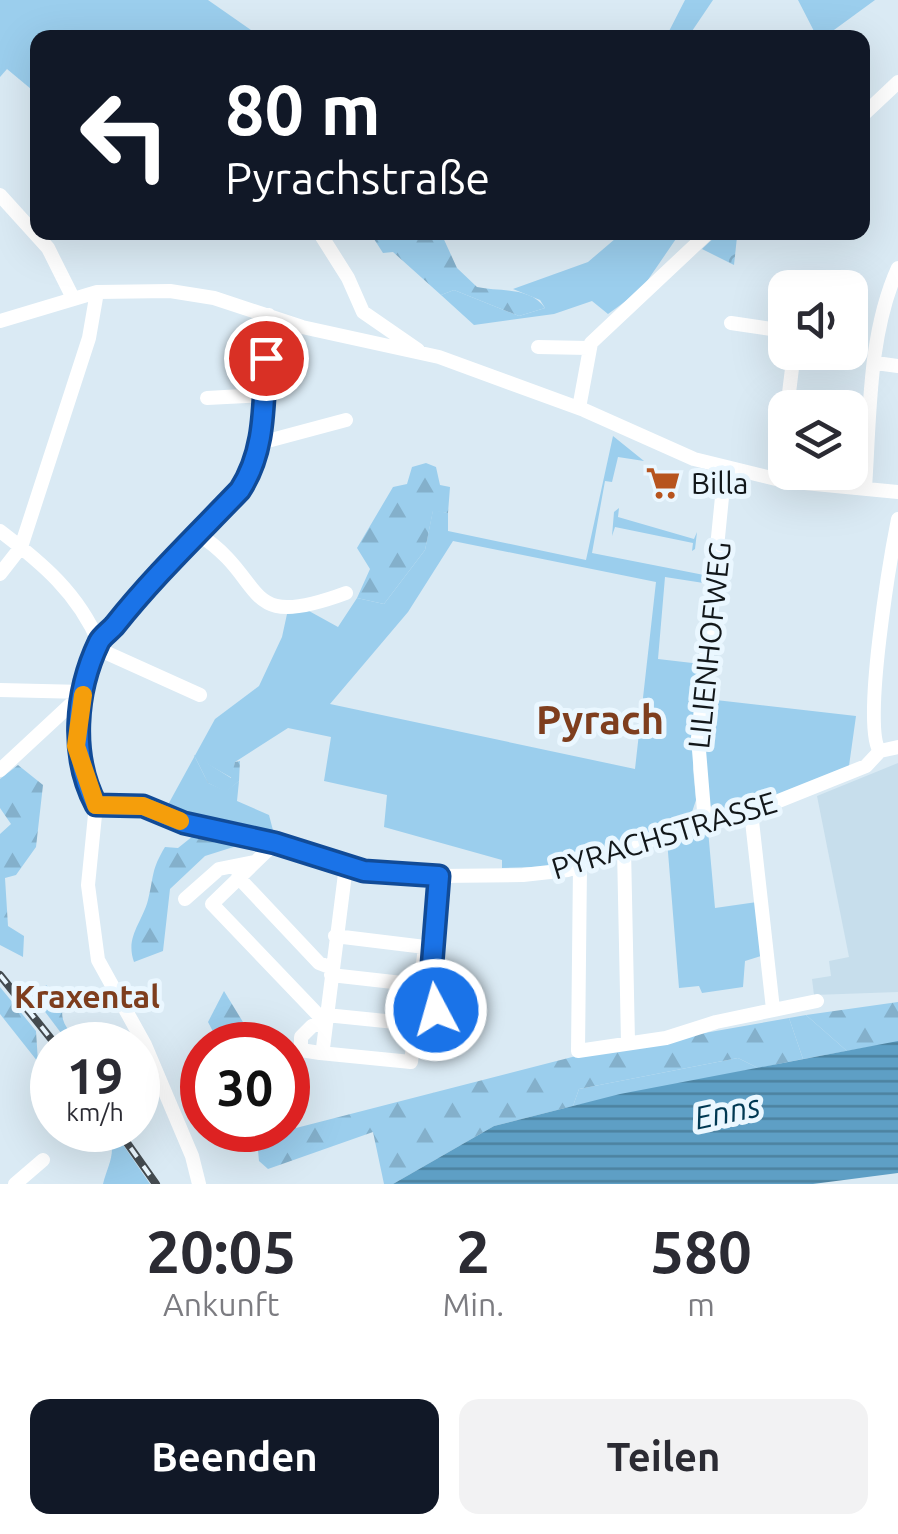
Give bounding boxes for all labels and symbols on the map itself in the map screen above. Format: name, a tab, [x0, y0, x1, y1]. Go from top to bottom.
pin	[224, 316, 309, 401]
supermarket icon: Billa	[644, 464, 682, 502]
place label: Billa	[691, 466, 749, 500]
street label: LILIENHOFWEG	[681, 540, 737, 750]
district label: Pyrach	[536, 697, 664, 742]
street label: PYRACHSTRASSE	[547, 785, 781, 885]
position arrow	[384, 958, 488, 1062]
district label: Kraxental	[14, 978, 160, 1014]
speed limit sign: 30	[180, 1022, 310, 1152]
water label: Enns	[691, 1086, 763, 1136]

